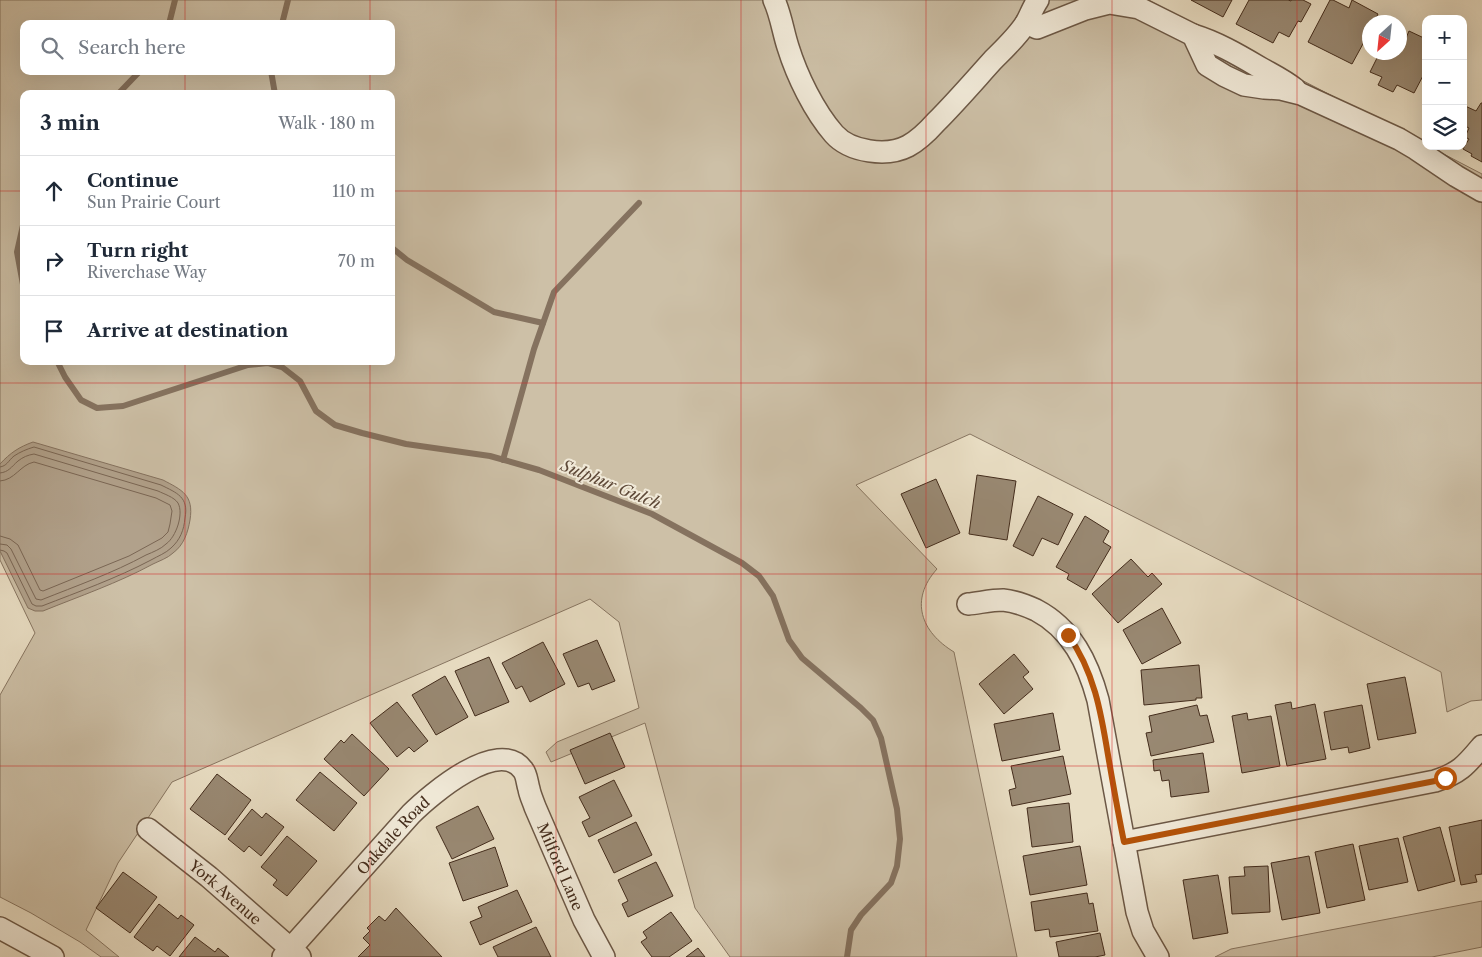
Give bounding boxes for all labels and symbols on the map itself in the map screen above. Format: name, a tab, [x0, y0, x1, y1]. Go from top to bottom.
north arrow	[1362, 15, 1407, 60]
water label: Sulphur Gulch	[557, 455, 664, 513]
route end	[1057, 624, 1080, 647]
route start	[1434, 767, 1457, 790]
street label: Oakdale Road	[352, 792, 433, 878]
street label: Milford Lane	[533, 820, 588, 913]
street label: York Avenue	[185, 855, 266, 928]

